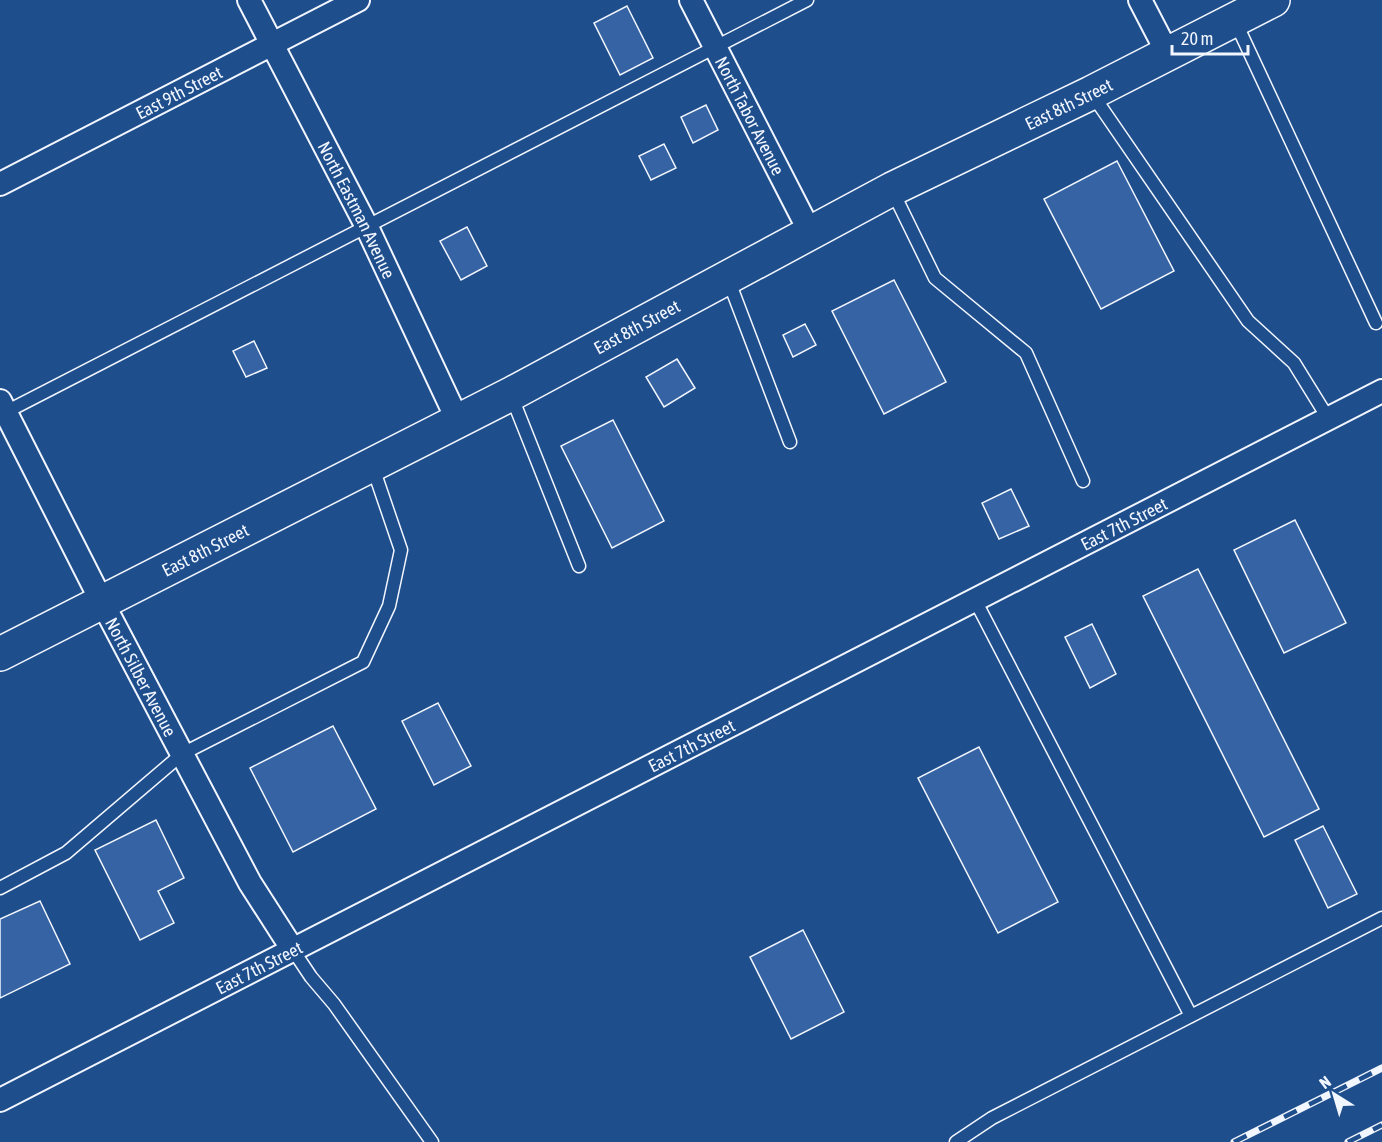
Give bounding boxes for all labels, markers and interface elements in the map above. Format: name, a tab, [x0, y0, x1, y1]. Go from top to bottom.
scale bar	[1172, 18, 1248, 56]
text: 20 m	[1181, 28, 1213, 49]
street label: North Tabor Avenue	[711, 53, 789, 178]
street label: East 9th Street	[132, 61, 226, 123]
street label: East 8th Street	[1021, 74, 1116, 134]
street label: North Eastman Avenue	[314, 138, 400, 282]
street label: East 8th Street	[590, 295, 683, 358]
street label: East 7th Street	[1077, 493, 1171, 554]
street label: East 8th Street	[158, 519, 252, 580]
street label: North Silber Avenue	[101, 614, 181, 740]
street label: East 7th Street	[645, 714, 738, 776]
street label: East 7th Street	[212, 936, 306, 998]
north arrow	[1304, 1064, 1364, 1124]
text: N	[1316, 1072, 1334, 1092]

